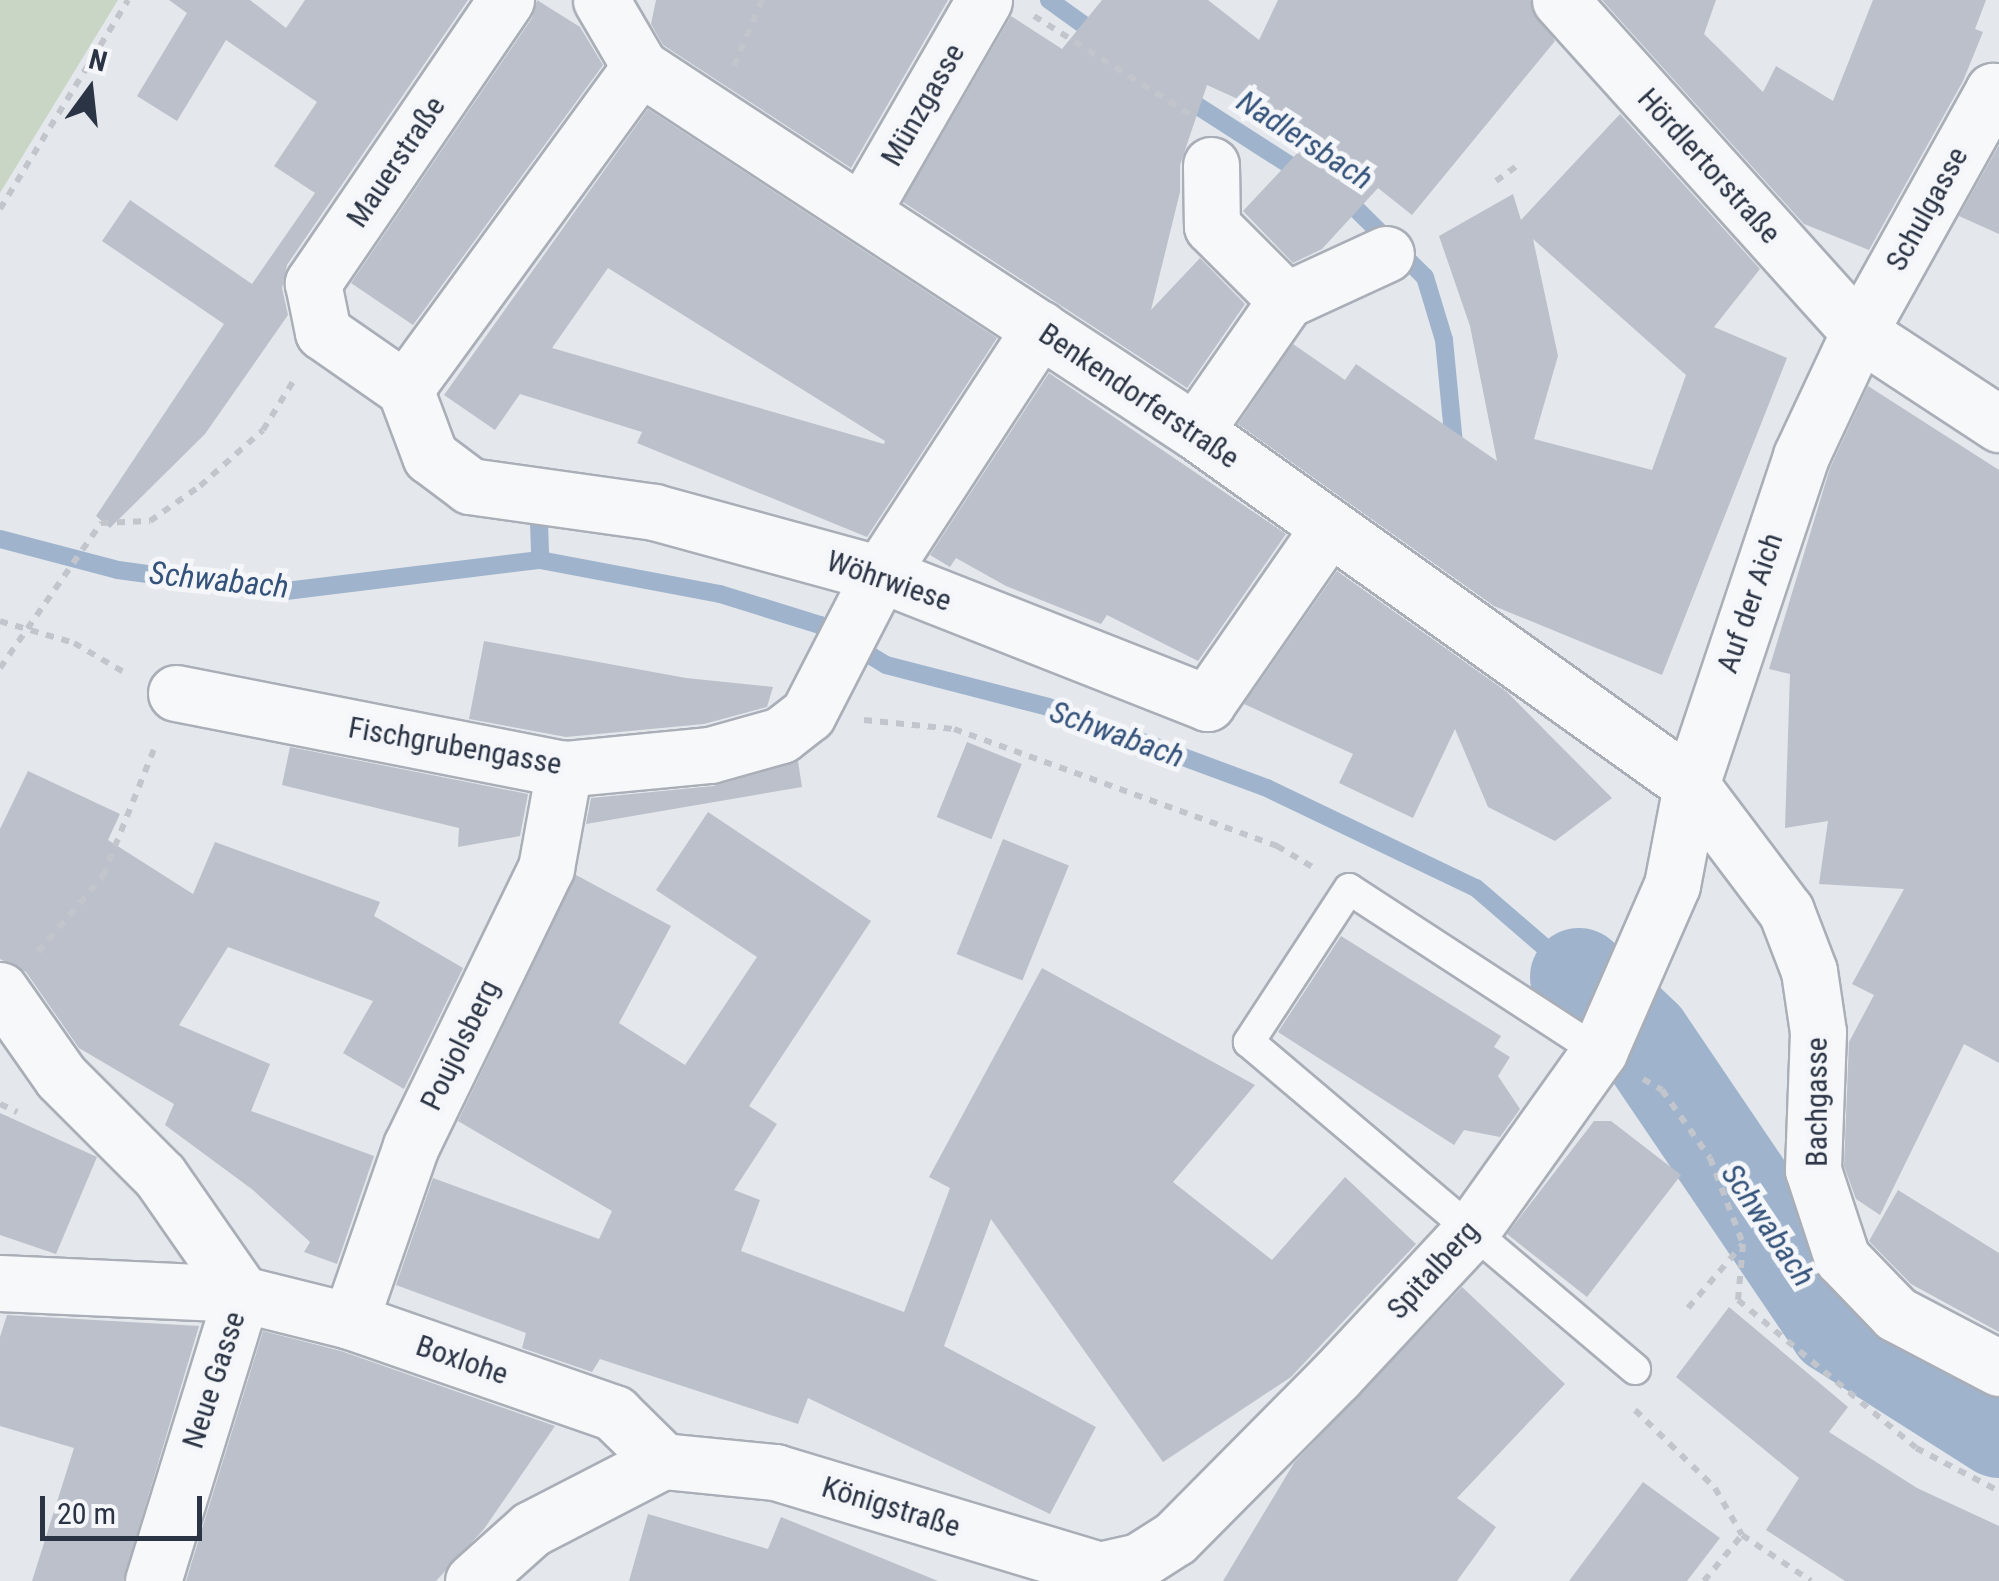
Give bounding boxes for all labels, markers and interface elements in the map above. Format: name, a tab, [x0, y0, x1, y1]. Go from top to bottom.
street label: Münzgasse	[874, 37, 972, 173]
north arrow	[40, 40, 140, 140]
text: N	[85, 42, 110, 79]
street label: Hördlertorstraße	[1630, 81, 1788, 251]
water label: Nadlersbach	[1230, 82, 1380, 198]
street label: Mauerstraße	[339, 90, 453, 234]
street label: Schulgasse	[1878, 141, 1976, 277]
street label: Benkendorferstraße	[1032, 316, 1246, 476]
street label: Auf der Aich	[1709, 528, 1791, 678]
street label: Wöhrwiese	[822, 543, 956, 619]
water label: Schwabach	[147, 554, 291, 606]
water label: Schwabach	[1045, 692, 1189, 776]
street label: Fischgrubengasse	[346, 710, 564, 782]
street label: Poujolsberg	[413, 974, 507, 1116]
street label: Bachgasse	[1799, 1037, 1835, 1167]
water label: Schwabach	[1713, 1156, 1823, 1294]
street label: Spitalberg	[1380, 1213, 1486, 1327]
street label: Neue Gasse	[175, 1307, 253, 1453]
street label: Boxlohe	[411, 1328, 513, 1392]
street label: Königstraße	[818, 1469, 964, 1545]
scale bar	[45, 1476, 208, 1538]
text: 20 m	[57, 1496, 116, 1531]

